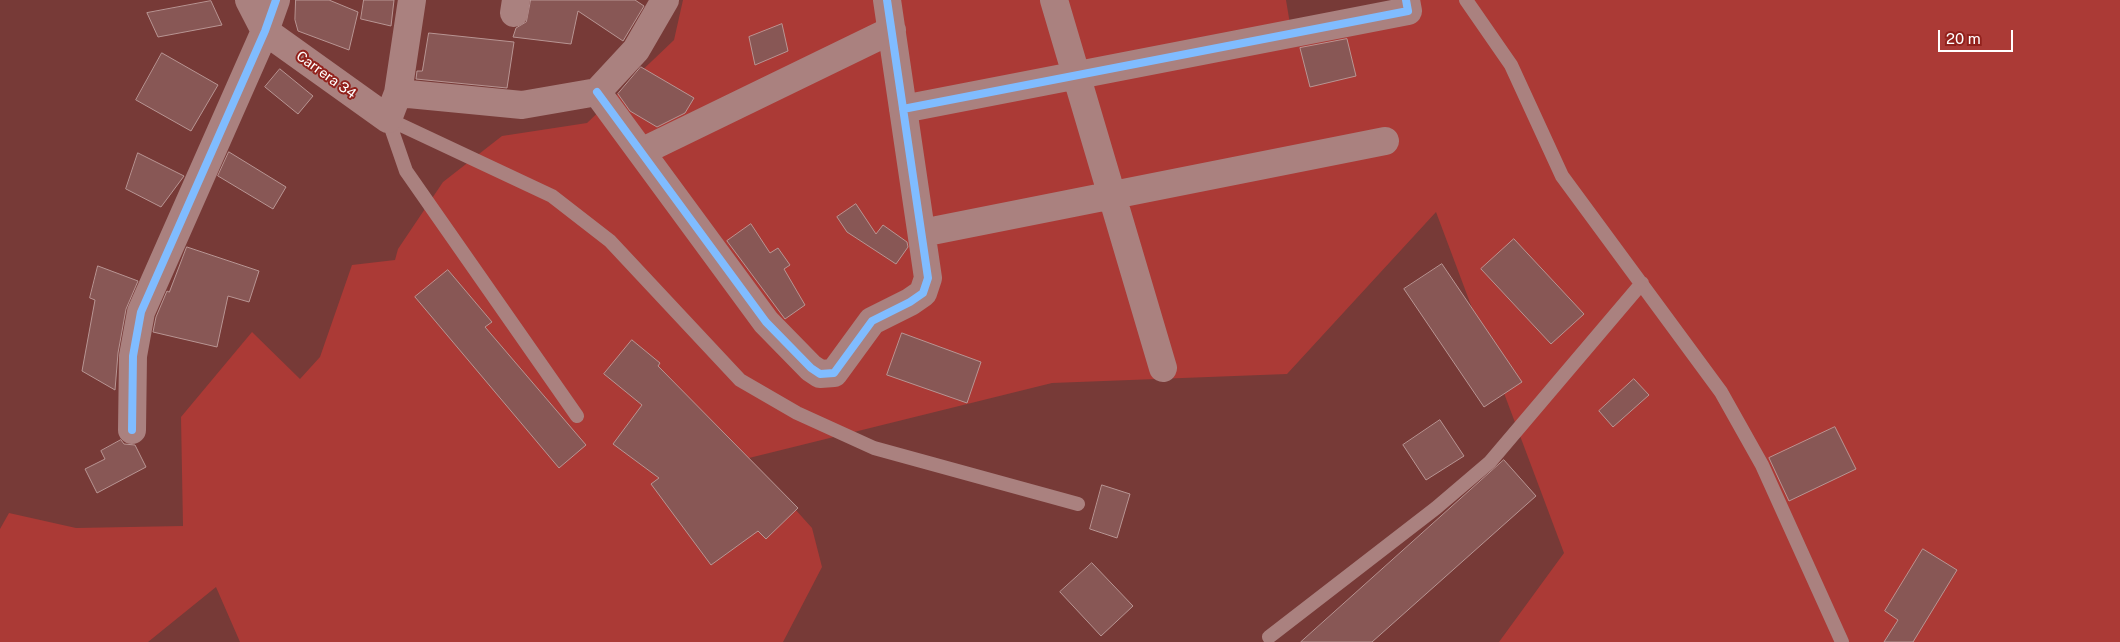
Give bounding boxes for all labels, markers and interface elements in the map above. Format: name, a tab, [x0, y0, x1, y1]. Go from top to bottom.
scale bar	[1940, 20, 2015, 52]
text: 20 m	[1946, 30, 1981, 47]
street label: Carrera 34	[293, 48, 359, 102]

